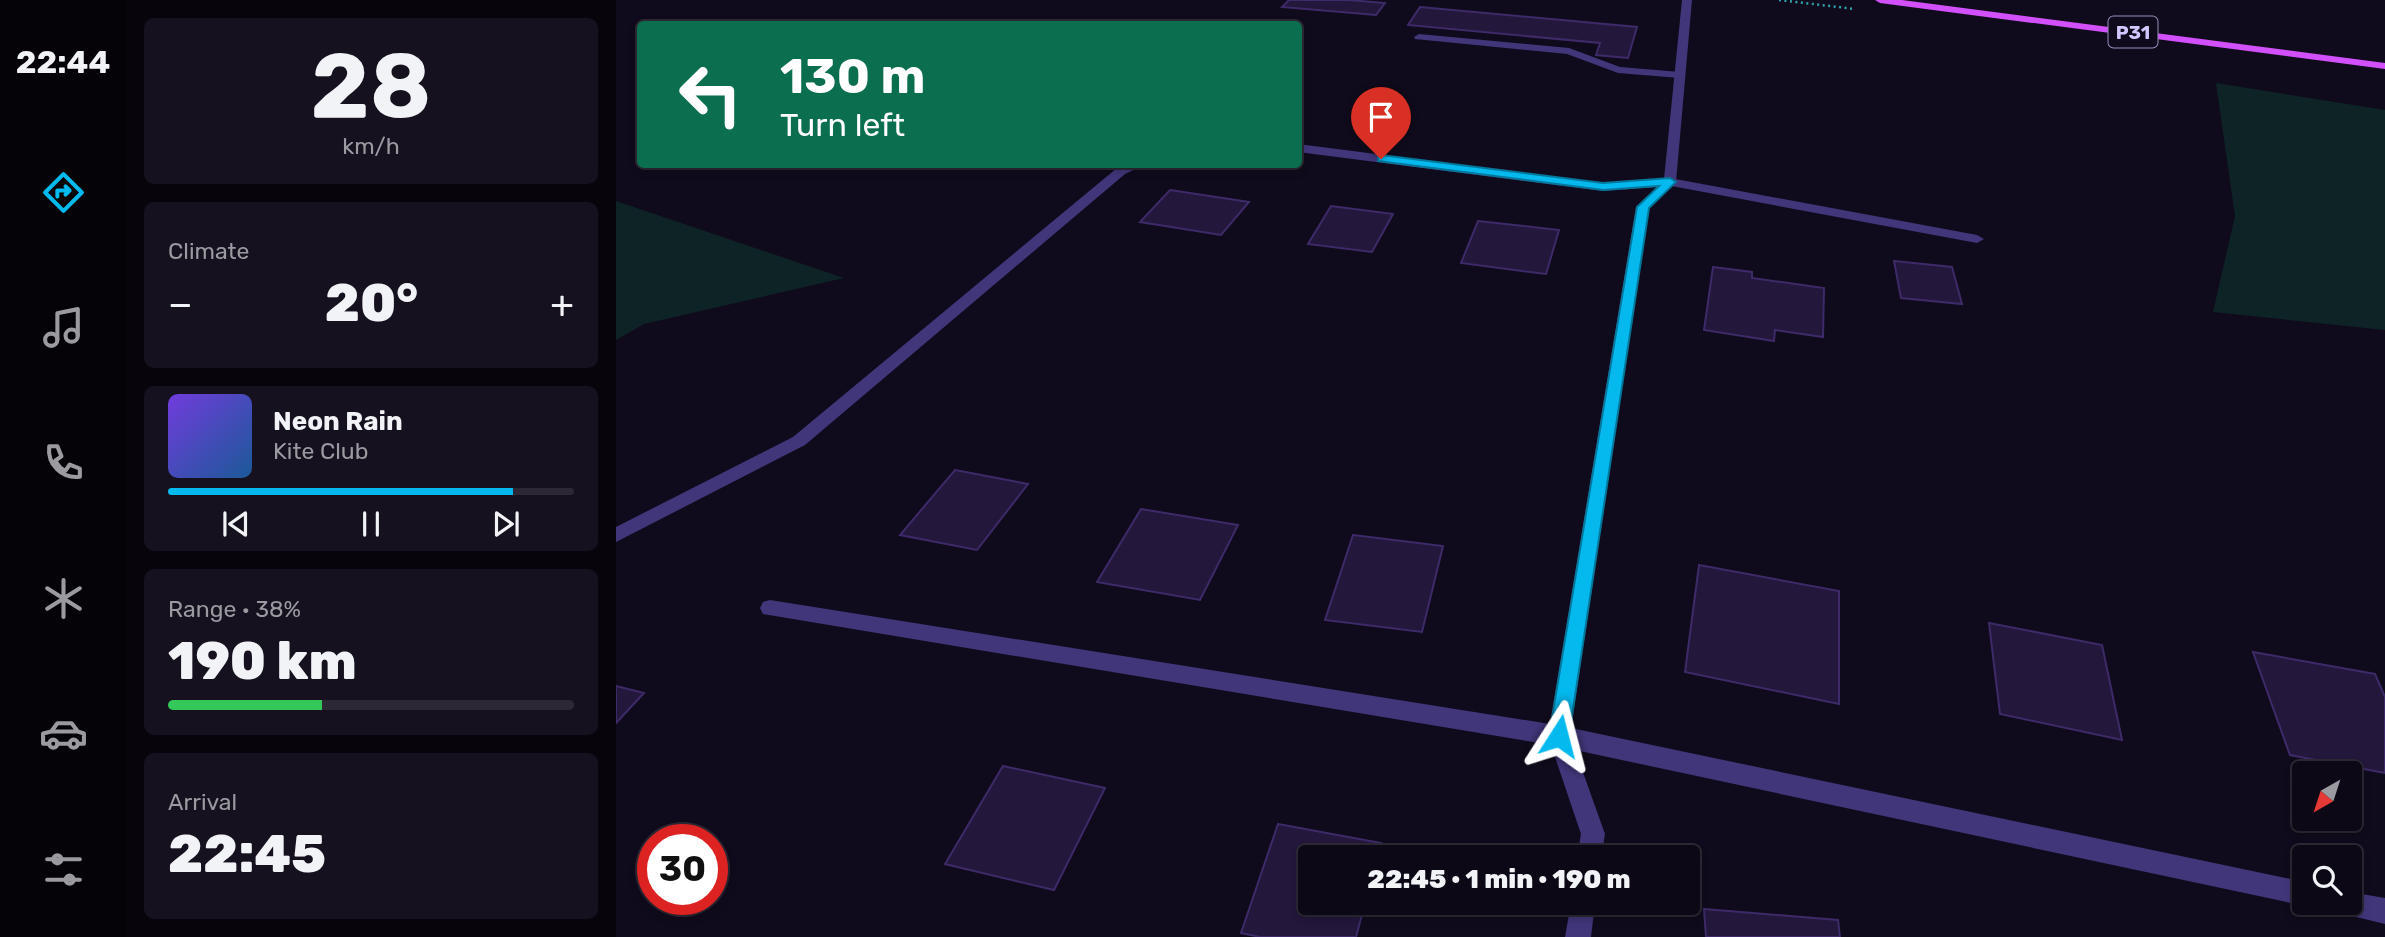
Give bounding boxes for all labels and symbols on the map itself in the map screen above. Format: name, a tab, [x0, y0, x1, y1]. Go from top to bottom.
road number: Р31	[2108, 16, 2158, 48]
pin	[1351, 87, 1411, 159]
position arrow	[1522, 699, 1596, 773]
north arrow	[2292, 761, 2362, 831]
speed limit sign: 30	[637, 824, 728, 915]

